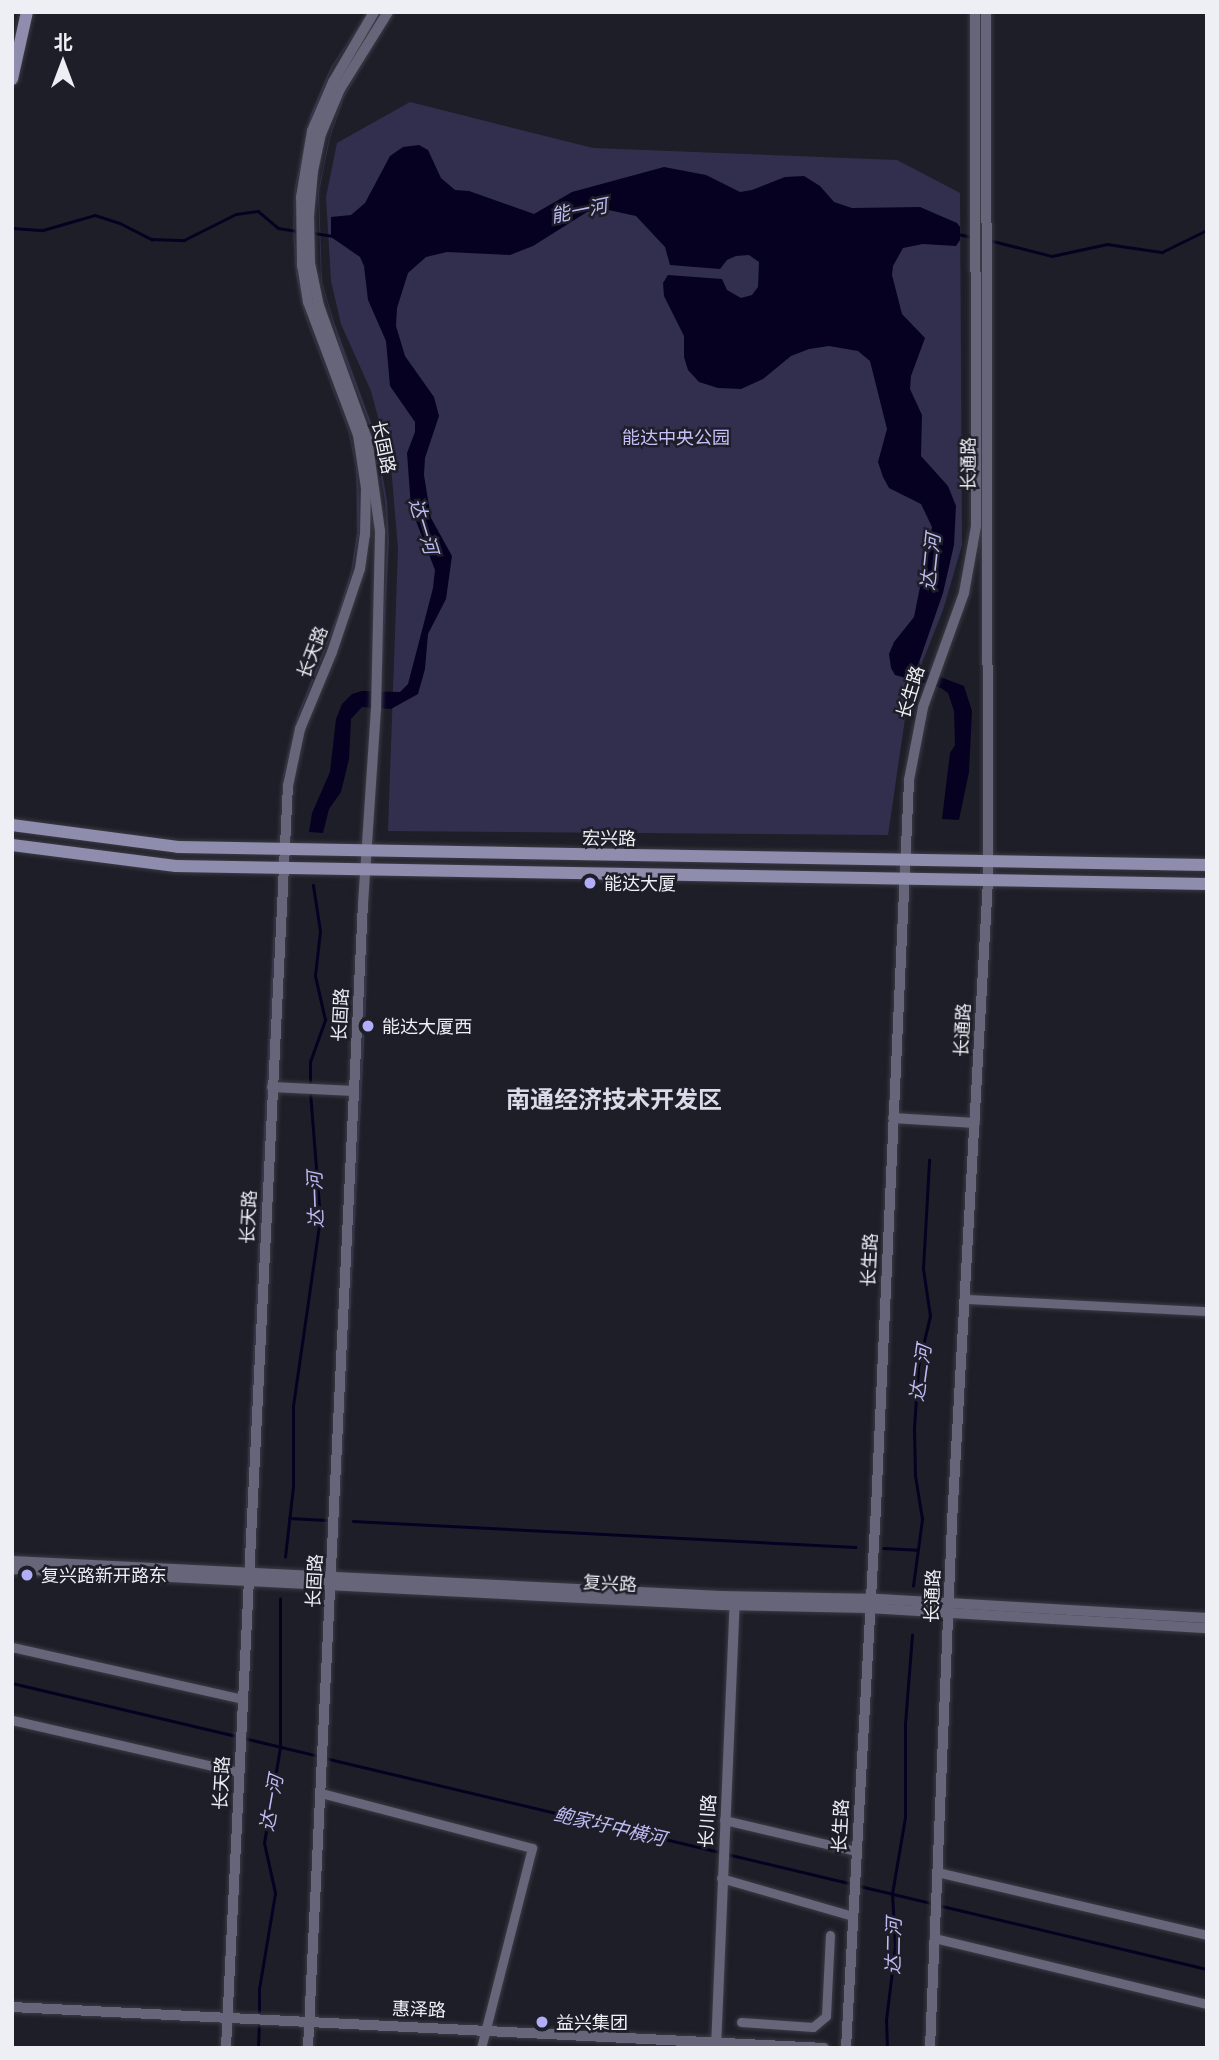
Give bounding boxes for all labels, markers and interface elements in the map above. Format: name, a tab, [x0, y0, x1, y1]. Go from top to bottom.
north arrow	[28, 28, 98, 98]
text: 北	[53, 30, 73, 53]
water label: 能一河	[549, 193, 609, 227]
street label: 长固路	[368, 418, 400, 476]
park label: 能达中央公园	[622, 426, 730, 448]
street label: 长通路	[957, 437, 979, 491]
water label: 达一河	[405, 495, 443, 557]
water label: 达二河	[916, 532, 944, 592]
street label: 长天路	[292, 623, 332, 681]
street label: 长生路	[892, 663, 928, 721]
street label: 宏兴路	[582, 827, 636, 849]
place label: 能达大厦	[604, 872, 676, 894]
marker: 能达大厦	[582, 875, 598, 891]
street label: 长固路	[328, 987, 352, 1043]
street label: 长通路	[950, 1002, 974, 1058]
place label: 能达大厦西	[382, 1015, 472, 1037]
marker: 能达大厦西	[360, 1018, 376, 1034]
district label: 南通经济技术开发区	[506, 1085, 722, 1113]
water label: 达一河	[303, 1171, 327, 1229]
street label: 长天路	[236, 1189, 260, 1245]
street label: 长生路	[857, 1232, 881, 1288]
water label: 达二河	[905, 1343, 935, 1403]
street label: 长固路	[302, 1553, 326, 1609]
place label: 复兴路新开路东	[41, 1564, 167, 1586]
marker: 复兴路新开路东	[19, 1567, 35, 1583]
street label: 长通路	[920, 1569, 944, 1623]
street label: 复兴路	[582, 1571, 638, 1595]
street label: 长天路	[209, 1755, 233, 1811]
water label: 达一河	[255, 1773, 287, 1833]
street label: 长川路	[694, 1793, 720, 1849]
street label: 长生路	[828, 1798, 852, 1854]
water label: 鲍家圩中横河	[552, 1802, 668, 1850]
water label: 达二河	[881, 1917, 905, 1975]
street label: 惠泽路	[392, 1997, 446, 2021]
place label: 益兴集团	[556, 2011, 628, 2033]
marker: 益兴集团	[534, 2014, 550, 2030]

